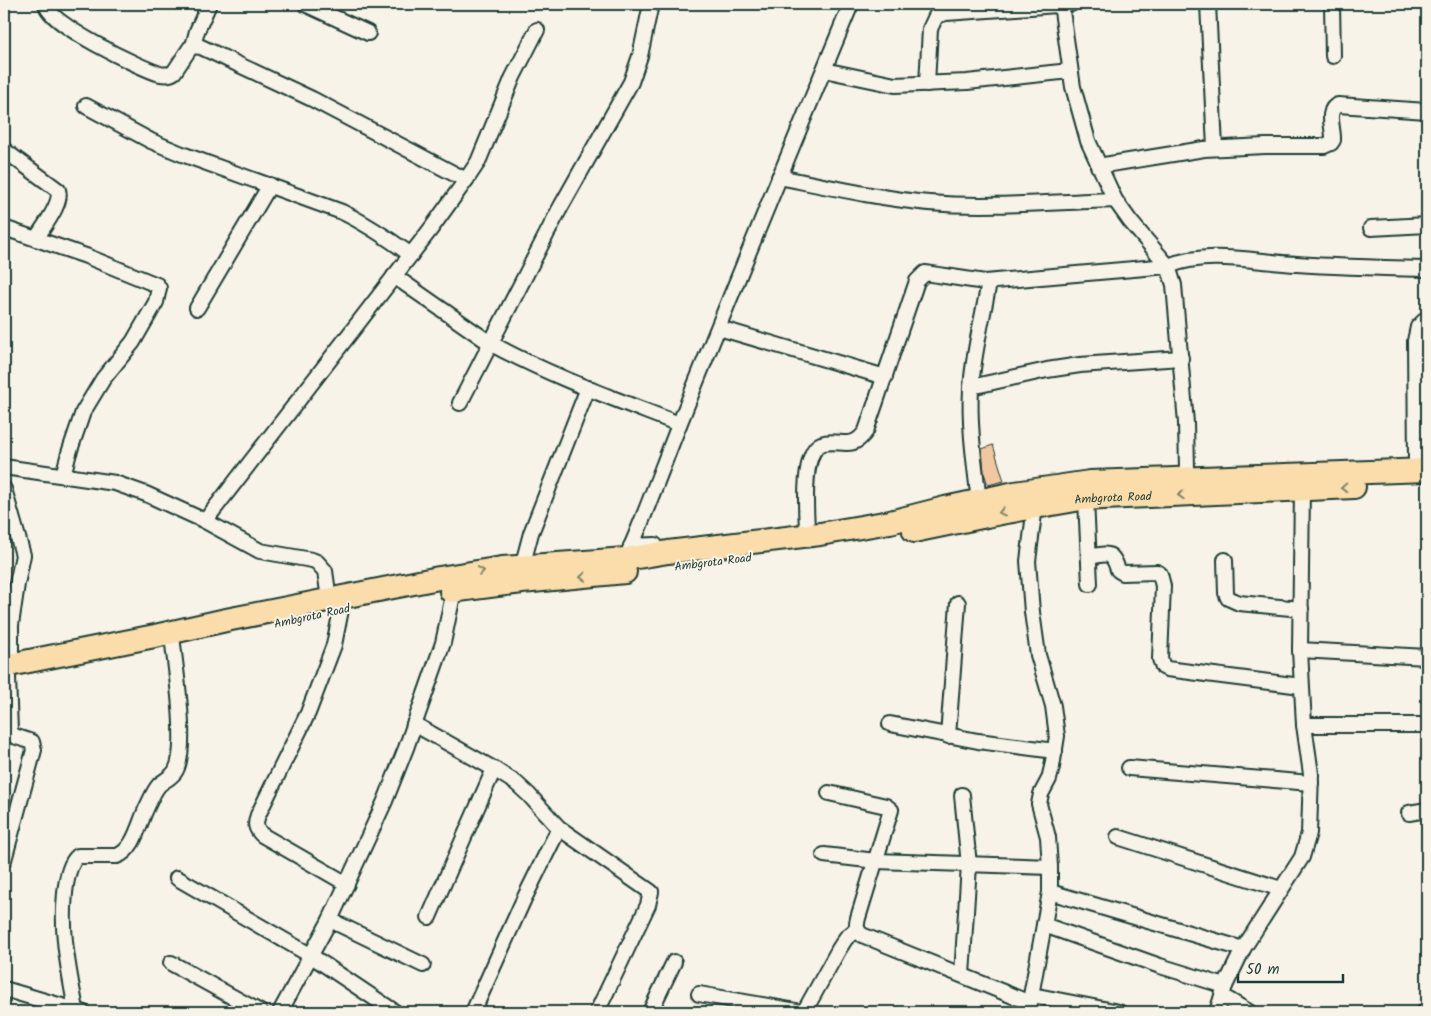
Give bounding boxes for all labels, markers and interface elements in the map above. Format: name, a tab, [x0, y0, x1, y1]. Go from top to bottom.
one-way arrow	[1339, 482, 1347, 493]
street label: Ambgrota Road	[1073, 487, 1153, 510]
one-way arrow	[1177, 490, 1185, 501]
one-way arrow	[998, 507, 1007, 517]
street label: Ambgrota Road	[673, 548, 754, 577]
one-way arrow	[477, 566, 485, 577]
one-way arrow	[578, 571, 586, 582]
street label: Ambgrota Road	[272, 599, 353, 634]
scale bar	[1238, 951, 1344, 983]
text: 50 m	[1246, 958, 1280, 982]

